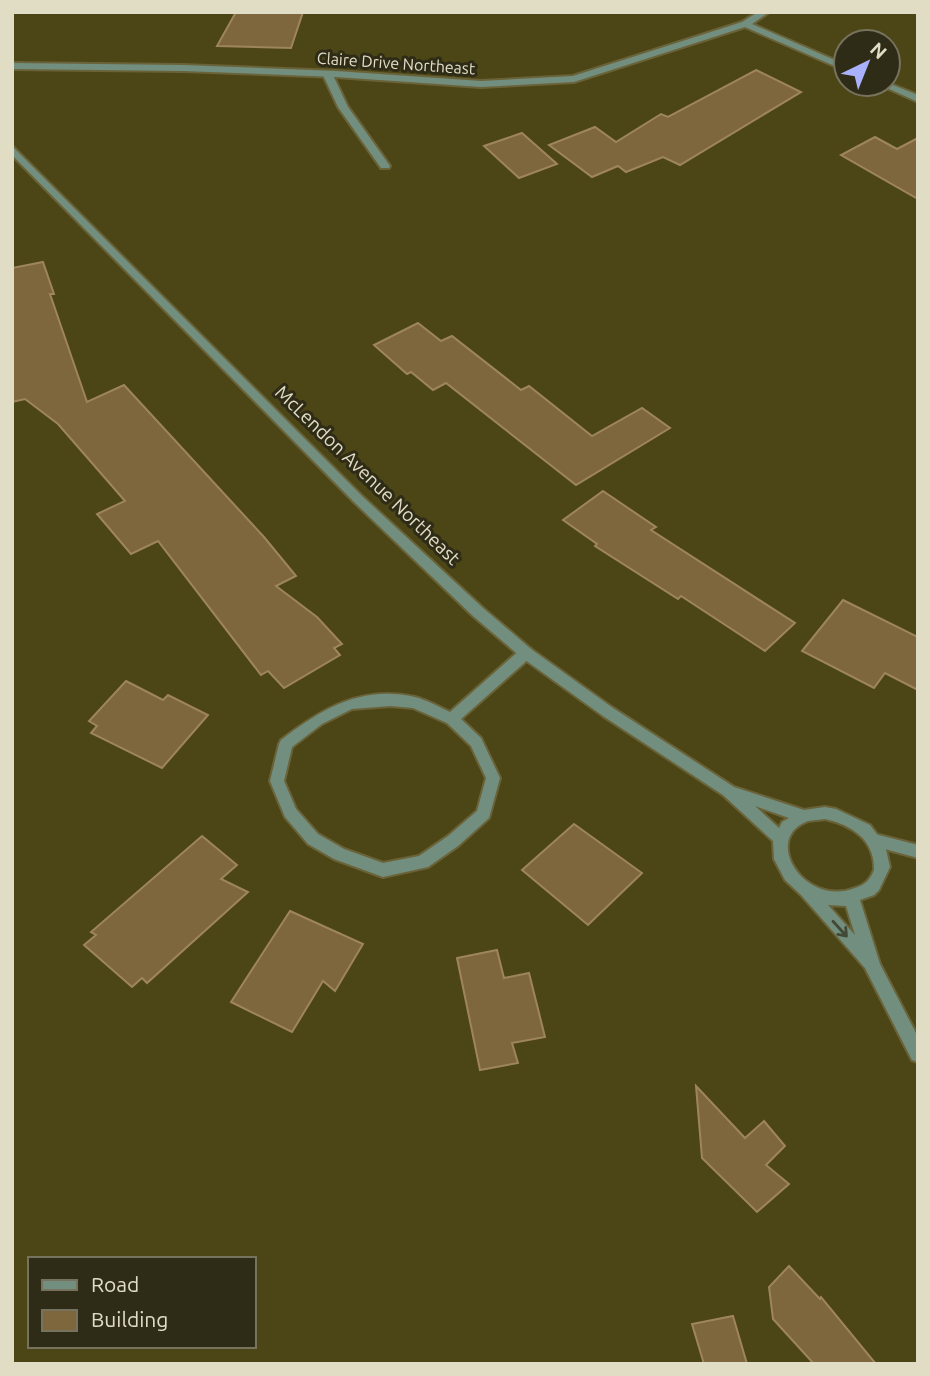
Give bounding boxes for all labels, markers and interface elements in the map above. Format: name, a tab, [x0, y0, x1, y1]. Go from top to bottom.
north arrow	[832, 28, 902, 98]
text: N	[866, 38, 891, 63]
street label: Claire Drive Northeast	[316, 48, 477, 78]
street label: McLendon Avenue Northeast	[271, 381, 465, 570]
one-way arrow	[832, 920, 848, 938]
legend	[28, 1257, 256, 1348]
text: Road	[91, 1272, 139, 1296]
text: Building	[91, 1307, 168, 1331]

